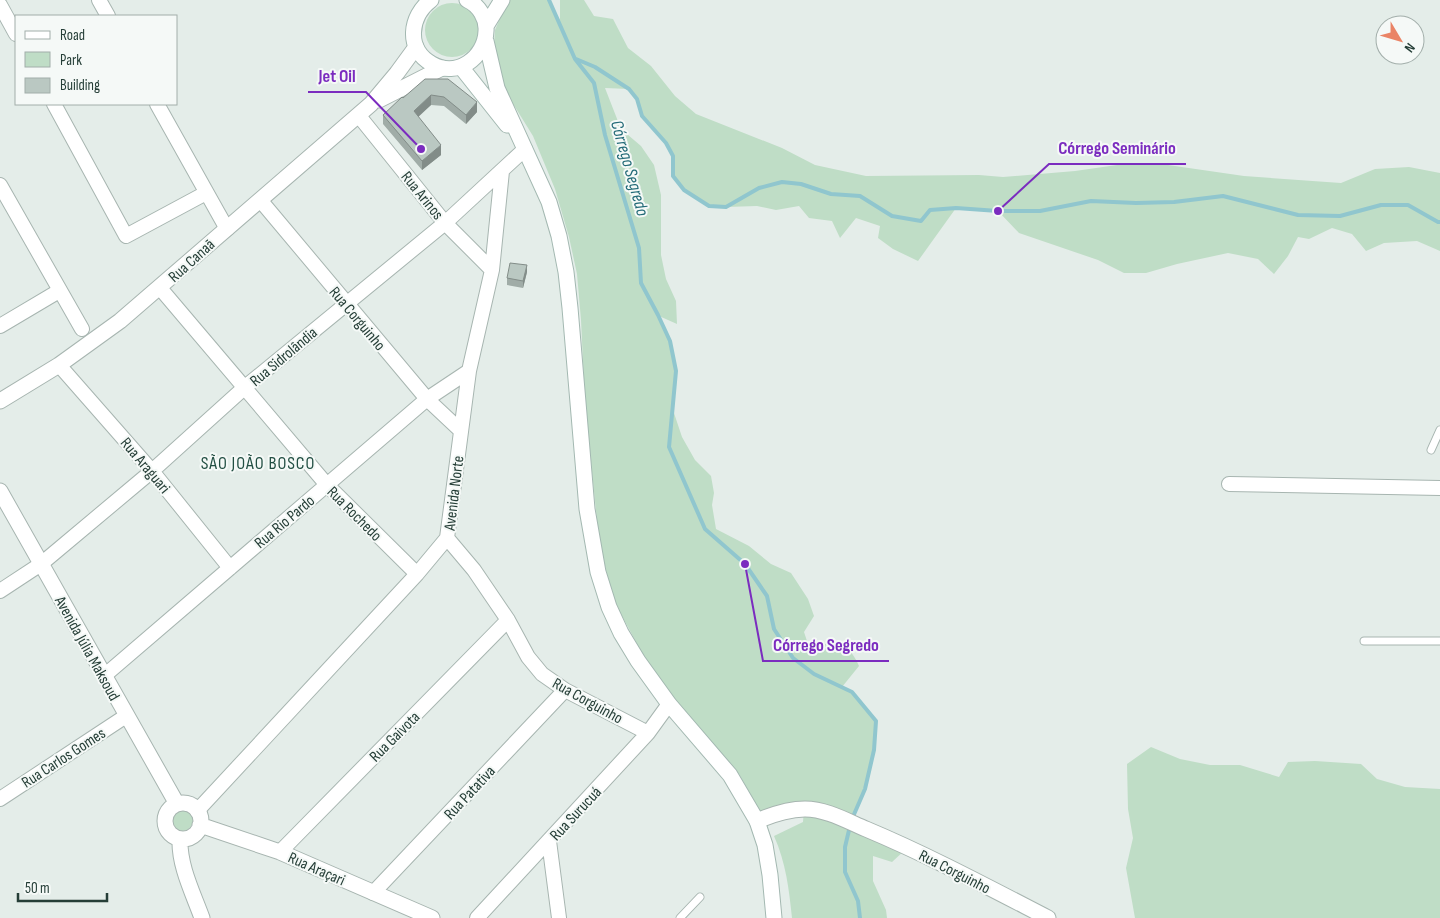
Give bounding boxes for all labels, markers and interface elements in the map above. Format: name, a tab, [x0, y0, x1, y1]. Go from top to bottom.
legend	[15, 15, 178, 105]
north arrow	[1375, 15, 1425, 65]
text: Road	[60, 26, 85, 45]
text: N	[1401, 40, 1419, 56]
text: Park	[60, 51, 82, 70]
callout: Jet Oil	[308, 59, 366, 92]
text: Jet Oil	[317, 66, 356, 87]
text: Building	[60, 76, 100, 95]
water label: Córrego Segredo	[606, 118, 653, 219]
callout: Córrego Seminário	[1049, 131, 1186, 164]
text: Córrego Seminário	[1058, 138, 1176, 159]
street label: Rua Arinos	[397, 168, 447, 224]
street label: Rua Canaã	[165, 235, 219, 287]
street label: Rua Corguinho	[325, 283, 389, 355]
street label: Rua Sidrolândia	[246, 323, 322, 391]
street label: Rua Araguari	[116, 434, 174, 498]
district label: SÃO JOÃO BOSCO	[201, 453, 315, 474]
street label: Avenida Norte	[440, 455, 468, 533]
street label: Rua Rochedo	[323, 483, 385, 545]
street label: Rua Rio Pardo	[251, 492, 319, 553]
street label: Avenida Júlia Maksoud	[50, 592, 123, 704]
callout: Córrego Segredo	[763, 628, 889, 661]
text: Córrego Segredo	[773, 635, 879, 656]
street label: Rua Corguinho	[549, 674, 626, 728]
street label: Rua Gaivota	[366, 708, 424, 766]
street label: Rua Carlos Gomes	[18, 724, 109, 792]
street label: Rua Patativa	[440, 762, 500, 824]
street label: Rua Surucuá	[546, 783, 606, 845]
street label: Rua Corguinho	[915, 846, 993, 898]
street label: Rua Araçari	[285, 848, 348, 890]
scale bar	[18, 870, 106, 902]
text: 50 m	[25, 879, 50, 898]

